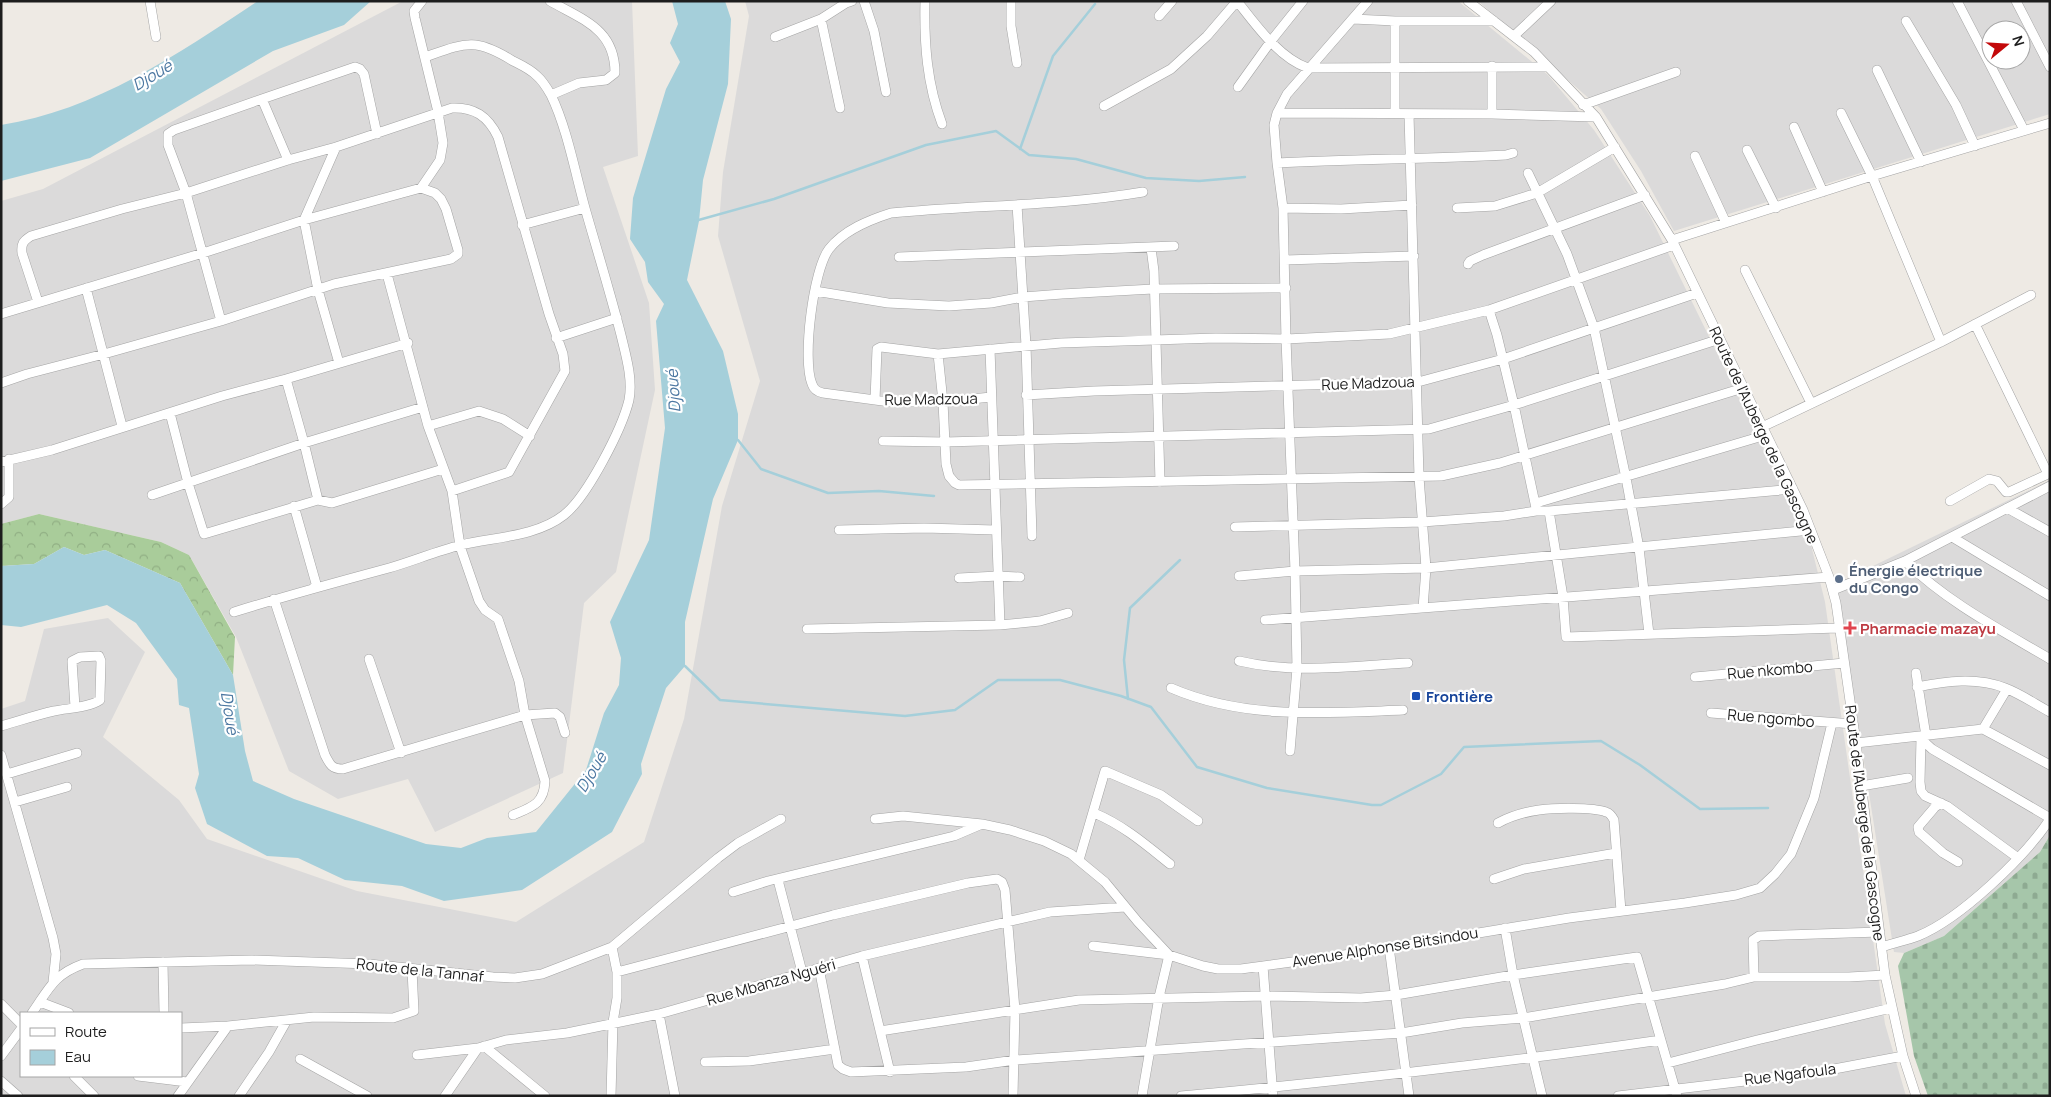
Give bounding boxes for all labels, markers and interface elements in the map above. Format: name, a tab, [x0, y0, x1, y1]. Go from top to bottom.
north arrow	[1981, 20, 2031, 70]
text: N	[2008, 33, 2029, 49]
water label: Djoué	[128, 54, 178, 96]
street label: Route de l'Auberge de la Gascogne	[1704, 323, 1824, 547]
water label: Djoué	[660, 367, 685, 413]
street label: Rue Madzoua	[1321, 371, 1415, 395]
street label: Rue Madzoua	[884, 388, 978, 410]
place label: Énergie électrique du Congo	[1849, 560, 1982, 598]
marker: Énergie électrique du Congo	[1833, 573, 1845, 585]
place label: Pharmacie mazayu	[1860, 618, 1996, 639]
marker: Pharmacie mazayu	[1844, 622, 1856, 634]
street label: Rue nkombo	[1726, 656, 1814, 684]
place label: Frontière	[1426, 686, 1493, 707]
water label: Djoué	[216, 690, 244, 738]
marker: Frontière	[1410, 690, 1422, 702]
street label: Rue ngombo	[1727, 704, 1816, 732]
street label: Route de l'Auberge de la Gascogne	[1840, 704, 1890, 942]
water label: Djoué	[570, 746, 612, 796]
street label: Avenue Alphonse Bitsindou	[1290, 922, 1480, 972]
street label: Route de la Tannaf	[355, 953, 485, 987]
street label: Rue Mbanza Nguéri	[704, 954, 838, 1010]
legend	[20, 1012, 182, 1077]
text: Route	[65, 1021, 107, 1042]
text: Eau	[65, 1046, 91, 1067]
street label: Rue Ngafoula	[1743, 1058, 1837, 1090]

